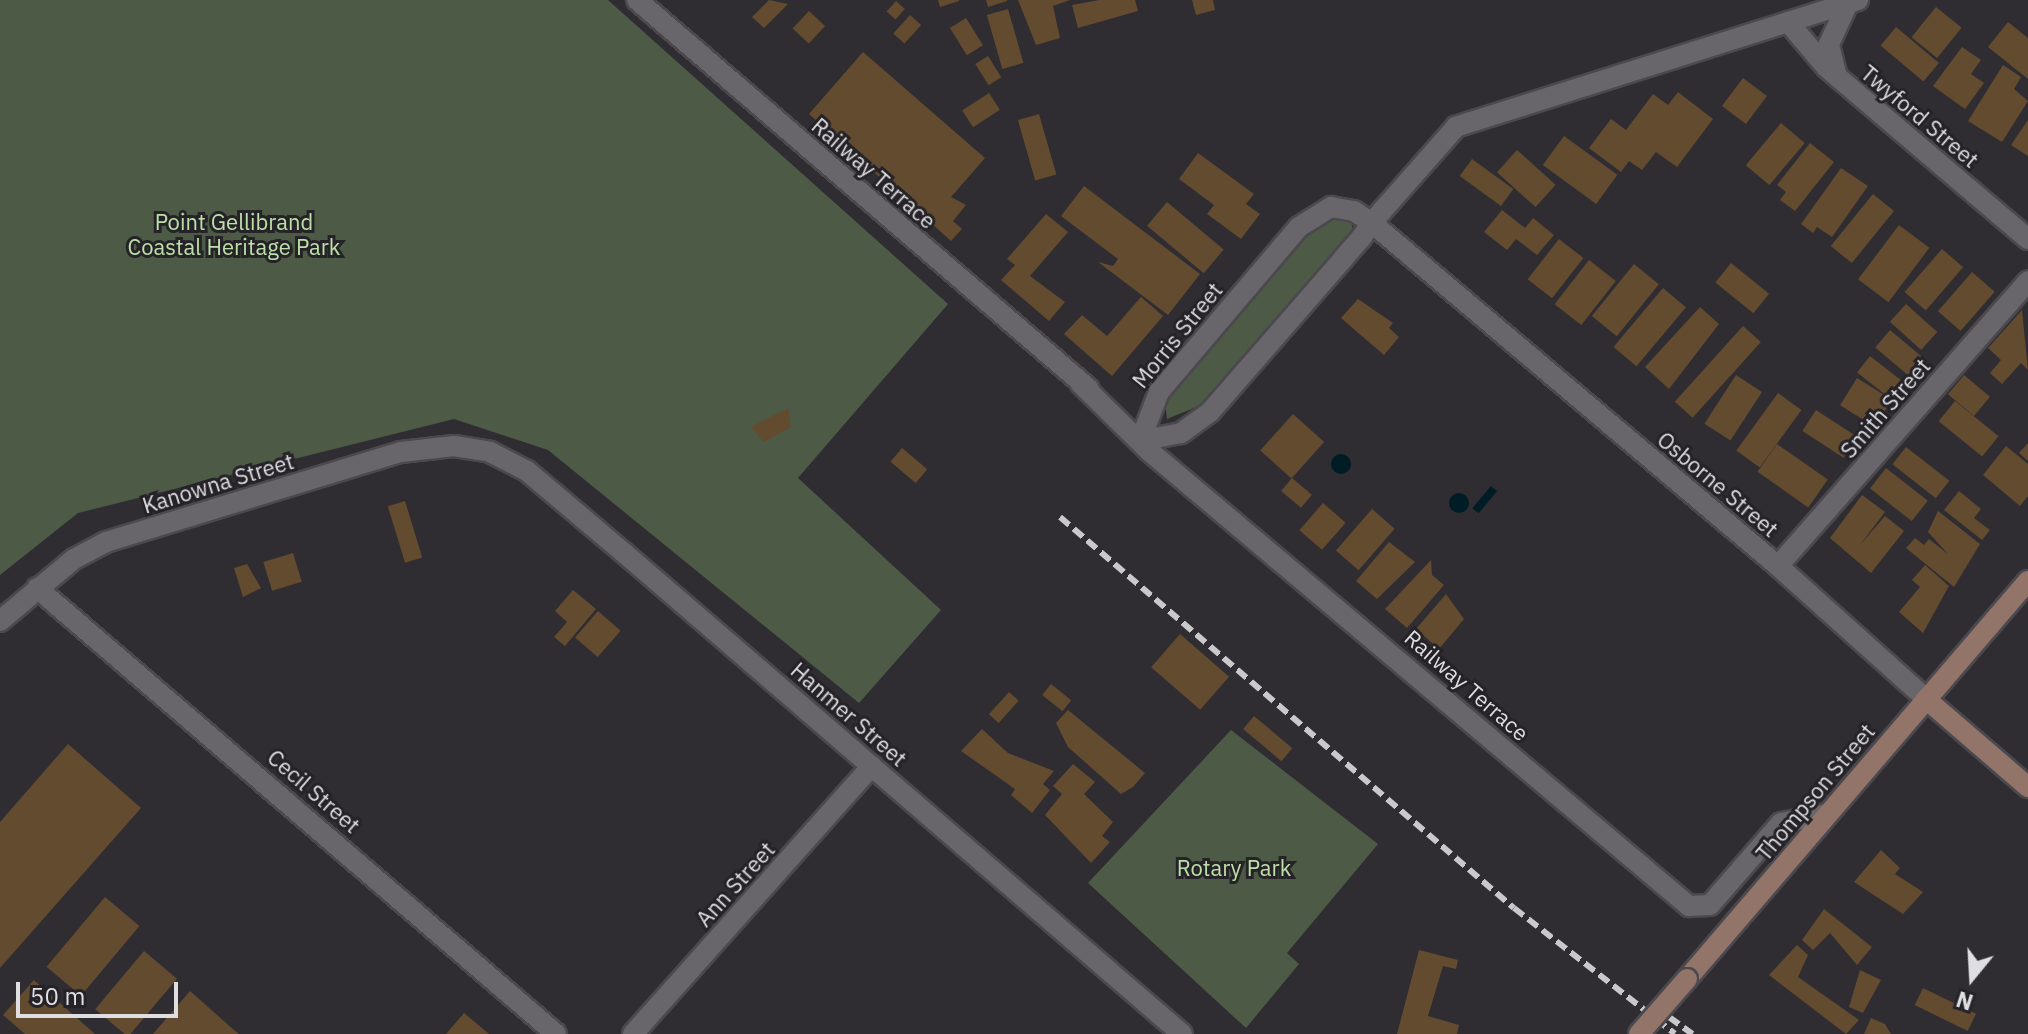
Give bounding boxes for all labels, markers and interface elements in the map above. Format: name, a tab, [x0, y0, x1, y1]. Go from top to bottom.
street label: Twyford Street	[1856, 59, 1984, 173]
street label: Railway Terrace	[807, 112, 941, 234]
park label: Point Gellibrand Coastal Heritage Park	[128, 208, 340, 260]
street label: Morris Street	[1126, 277, 1228, 393]
street label: Smith Street	[1835, 353, 1935, 463]
street label: Osborne Street	[1652, 426, 1784, 542]
street label: Kanowna Street	[139, 447, 297, 519]
street label: Railway Terrace	[1400, 624, 1534, 746]
street label: Hanmer Street	[786, 657, 912, 771]
street label: Thompson Street	[1750, 718, 1880, 866]
street label: Cecil Street	[262, 744, 366, 838]
street label: Ann Street	[690, 836, 780, 932]
park label: Rotary Park	[1177, 855, 1291, 881]
north arrow	[1932, 938, 2012, 1018]
scale bar	[20, 966, 182, 1016]
text: 50 m	[30, 980, 85, 1012]
text: N	[1952, 985, 1976, 1018]

